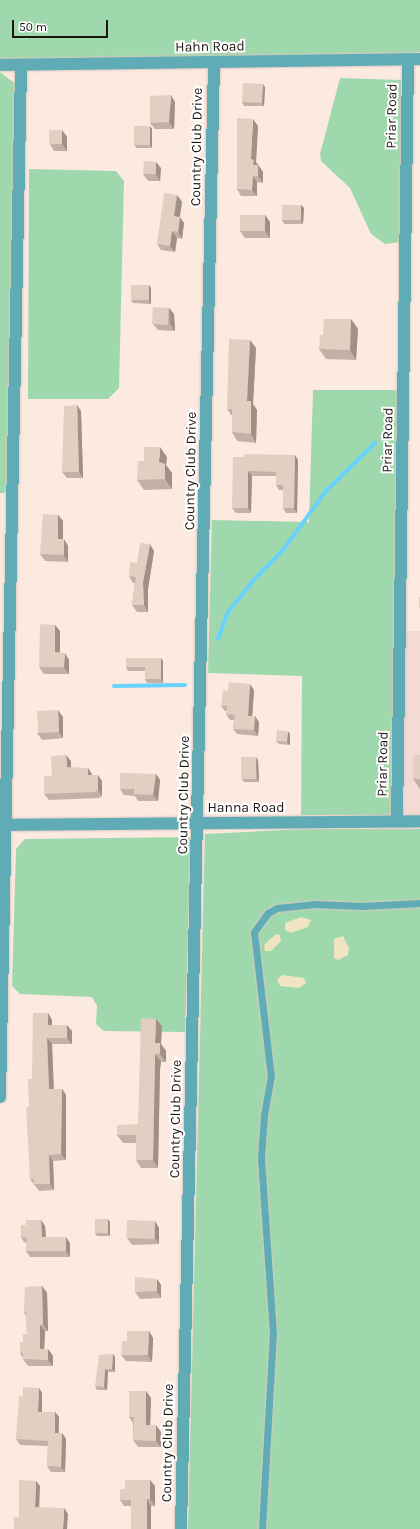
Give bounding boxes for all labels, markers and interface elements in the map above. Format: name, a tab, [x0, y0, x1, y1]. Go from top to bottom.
scale bar	[14, 12, 110, 38]
text: 50 m	[19, 20, 47, 34]
street label: Hahn Road	[175, 38, 245, 56]
street label: Priar Road	[383, 83, 401, 149]
street label: Country Club Drive	[188, 88, 206, 206]
street label: Priar Road	[379, 407, 397, 473]
street label: Country Club Drive	[182, 412, 200, 530]
street label: Priar Road	[374, 731, 392, 797]
street label: Country Club Drive	[175, 736, 193, 854]
street label: Hanna Road	[207, 800, 285, 816]
street label: Country Club Drive	[167, 1060, 185, 1178]
street label: Country Club Drive	[159, 1384, 177, 1502]

